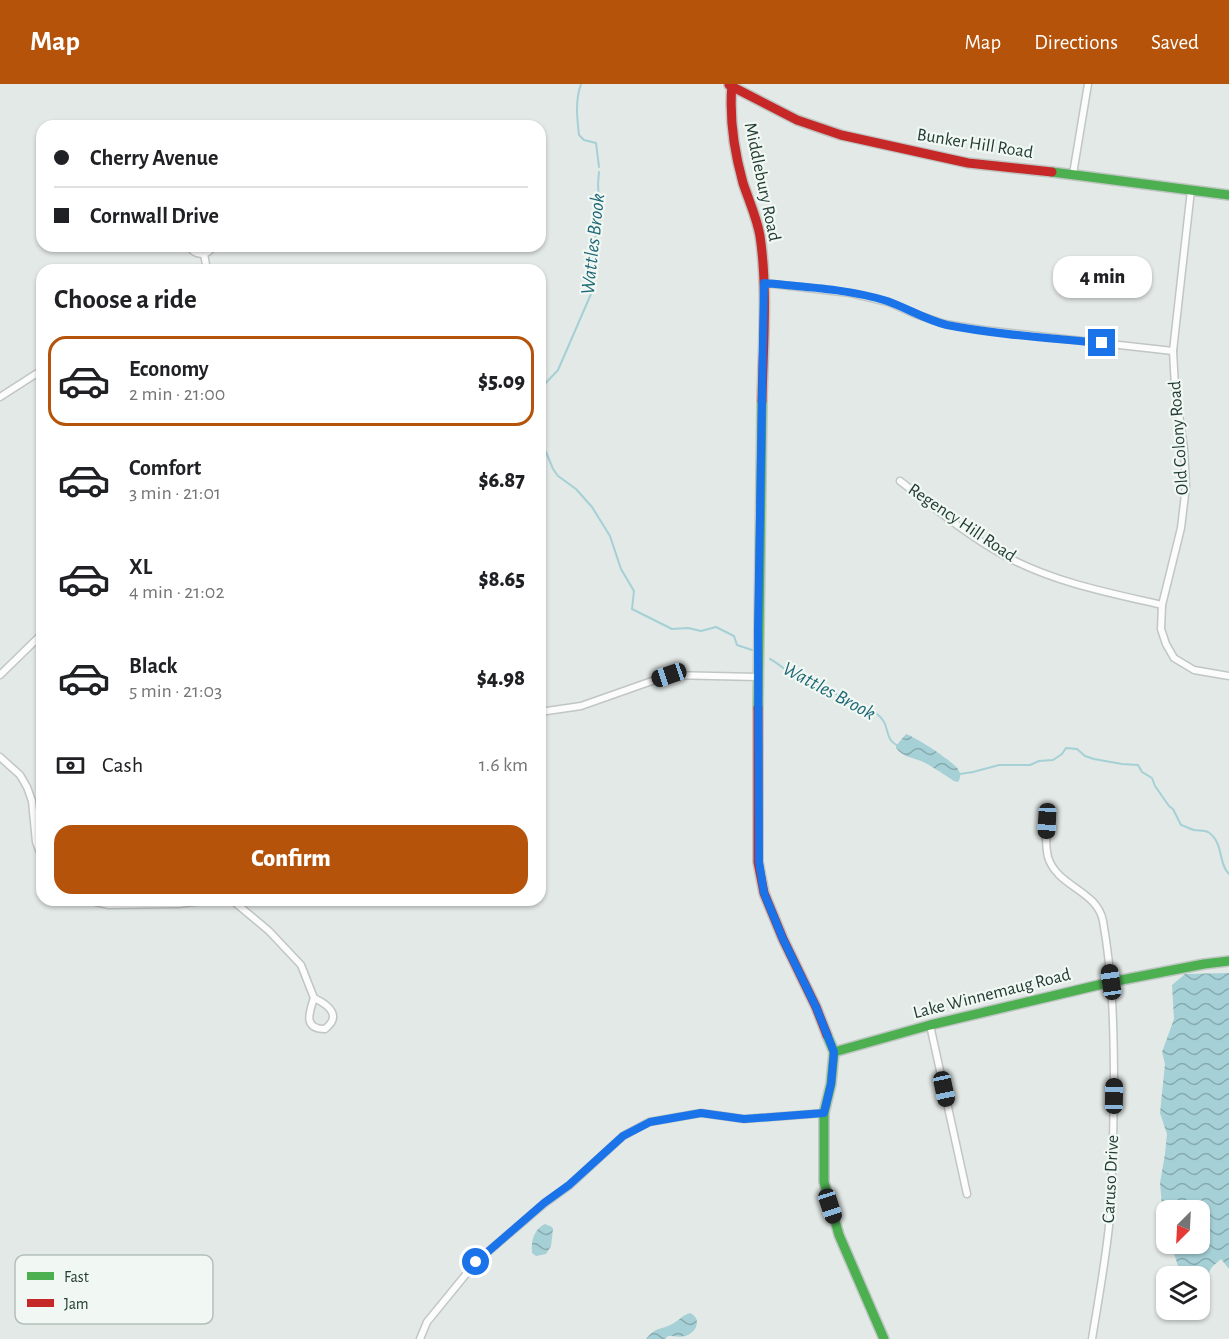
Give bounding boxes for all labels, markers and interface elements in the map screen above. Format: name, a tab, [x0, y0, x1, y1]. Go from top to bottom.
text: Map	[30, 28, 80, 56]
text: Map	[965, 32, 1001, 53]
text: Directions	[1034, 32, 1118, 53]
text: Saved	[1151, 32, 1199, 53]
street label: Middlebury Road	[741, 121, 783, 243]
street label: Bunker Hill Road	[916, 126, 1034, 162]
text: Cherry Avenue	[90, 147, 218, 169]
water label: Wattles Brook	[578, 192, 608, 296]
text: Cornwall Drive	[90, 205, 219, 227]
callout: 4 min	[1052, 256, 1152, 298]
text: 4 min	[1080, 267, 1125, 287]
text: Choose a ride	[54, 286, 197, 313]
route end	[1088, 329, 1115, 356]
icon: car	[57, 354, 111, 408]
text: Economy	[129, 358, 209, 380]
text: $5.09	[478, 370, 525, 392]
street label: Old Colony Road	[1166, 380, 1192, 496]
text: 2 min · 21:00	[129, 384, 225, 404]
icon: car	[57, 453, 111, 507]
text: Comfort	[129, 457, 201, 479]
text: $6.87	[478, 469, 525, 491]
street label: Regency Hill Road	[905, 480, 1019, 566]
text: 3 min · 21:01	[129, 483, 221, 503]
icon: car	[57, 552, 111, 606]
text: XL	[129, 556, 152, 578]
text: $8.65	[478, 568, 525, 590]
text: 4 min · 21:02	[129, 582, 224, 602]
icon: car	[57, 651, 111, 705]
text: Black	[129, 655, 177, 677]
water label: Wattles Brook	[779, 658, 879, 724]
car	[649, 661, 689, 689]
text: $4.98	[477, 667, 525, 689]
text: 5 min · 21:03	[129, 681, 222, 701]
icon: cash	[54, 749, 87, 782]
text: Cash	[102, 754, 143, 776]
text: 1.6 km	[479, 755, 528, 775]
car	[1037, 803, 1057, 839]
button: Confirm	[54, 825, 528, 894]
car	[1100, 963, 1122, 1001]
street label: Lake Winnemaug Road	[911, 966, 1073, 1022]
car	[931, 1070, 957, 1108]
car	[1105, 1078, 1123, 1114]
street label: Caruso Drive	[1100, 1134, 1122, 1224]
car	[816, 1186, 844, 1226]
north arrow	[1156, 1200, 1210, 1254]
map controls	[1156, 1200, 1210, 1320]
route start	[462, 1248, 489, 1275]
legend	[15, 1255, 213, 1324]
button: layers	[1156, 1266, 1210, 1320]
text: Fast	[64, 1269, 89, 1285]
text: Jam	[64, 1296, 89, 1312]

